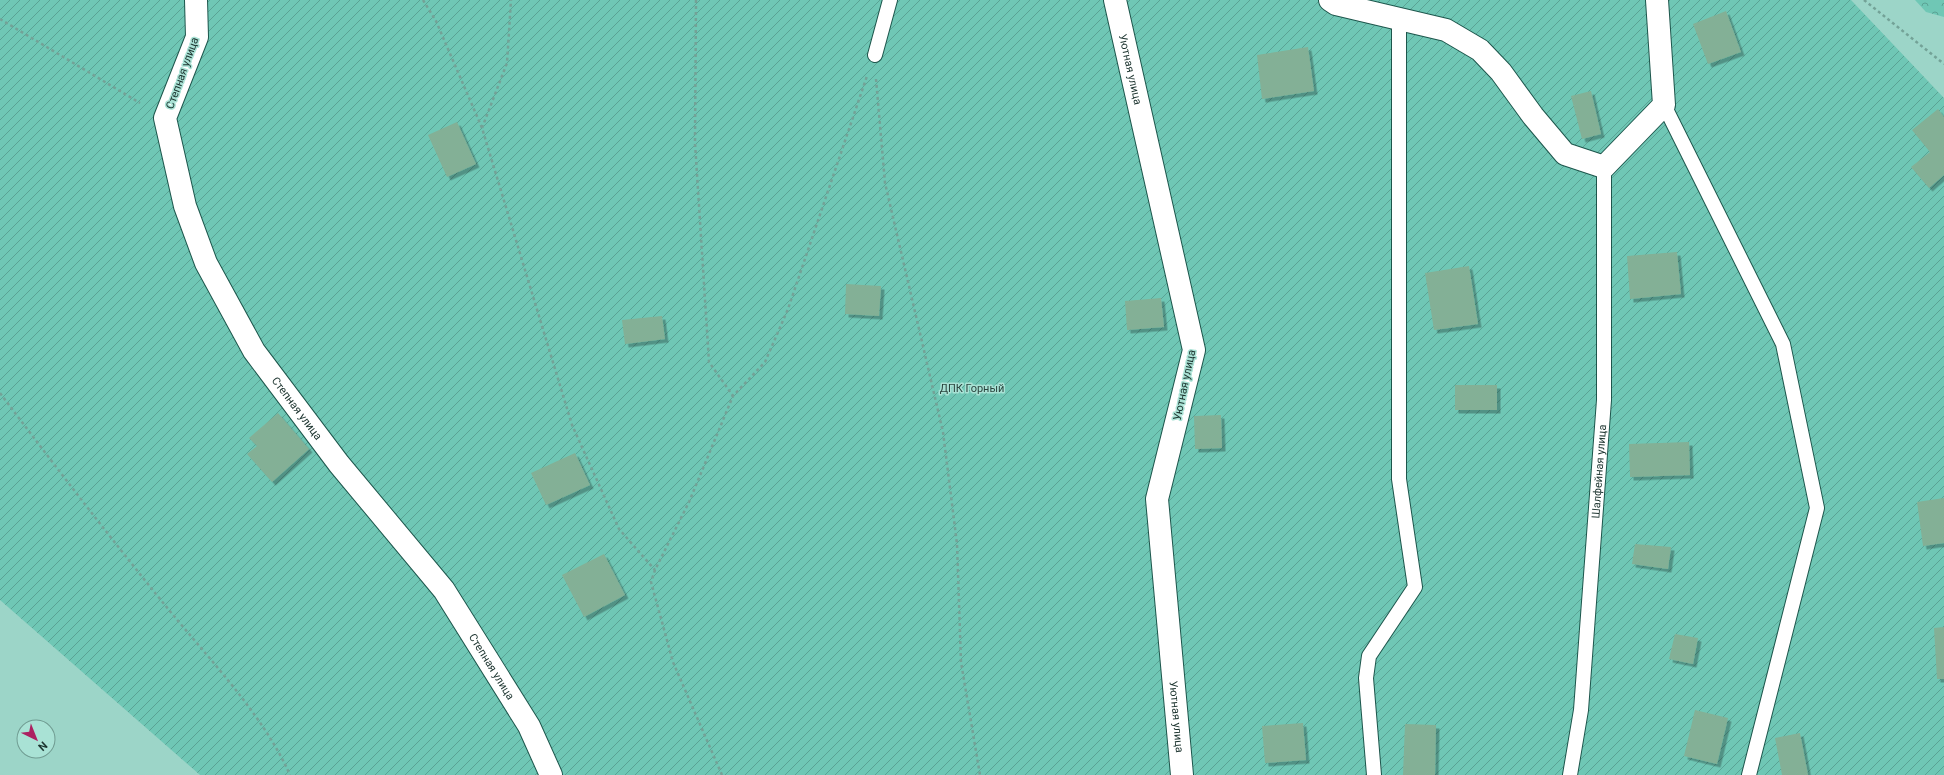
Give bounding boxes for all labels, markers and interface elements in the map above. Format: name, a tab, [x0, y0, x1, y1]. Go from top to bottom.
street label: Уютная улица	[1116, 33, 1144, 106]
street label: Степная улица	[163, 35, 201, 111]
street label: Уютная улица	[1171, 349, 1198, 422]
street label: Степная улица	[269, 374, 325, 443]
park label: ДПК Горный	[940, 382, 1004, 395]
street label: Шалфейная улица	[1589, 424, 1609, 519]
street label: Степная улица	[466, 631, 517, 702]
street label: Уютная улица	[1167, 680, 1186, 753]
north arrow	[16, 719, 56, 759]
text: N	[35, 739, 50, 754]

